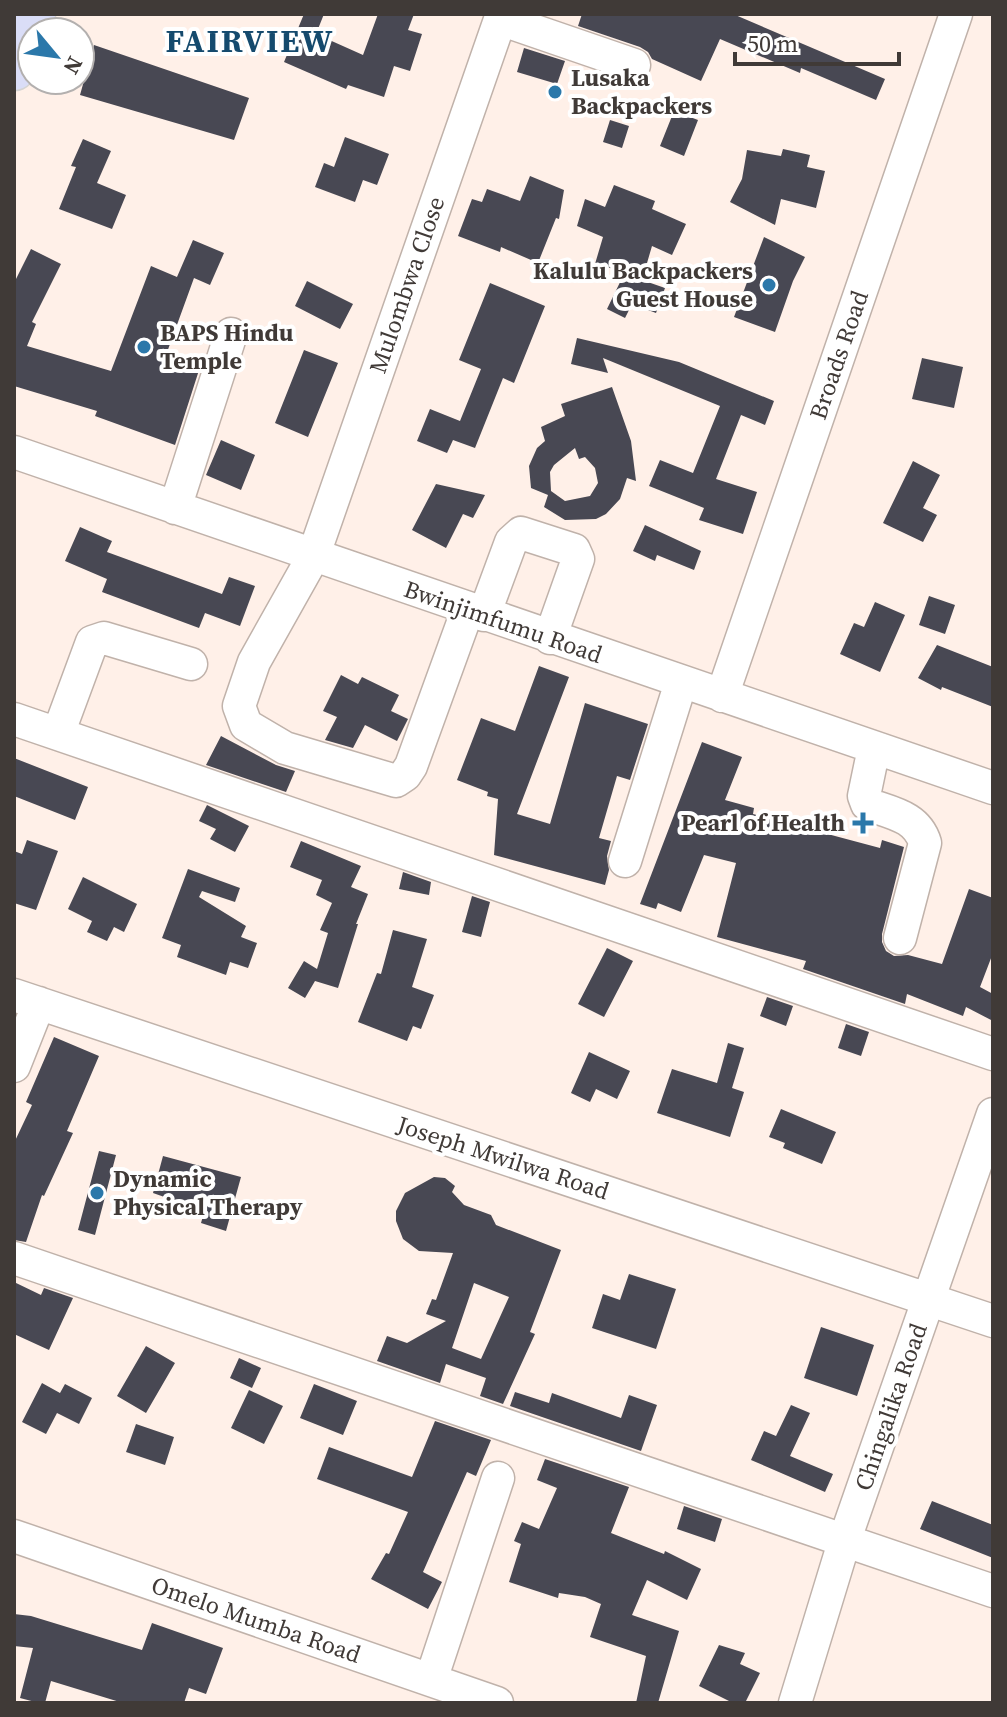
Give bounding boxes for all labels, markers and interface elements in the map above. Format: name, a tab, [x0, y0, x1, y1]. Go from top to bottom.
north arrow	[16, 16, 96, 96]
scale bar	[735, 16, 899, 66]
district label: FAIRVIEW	[165, 19, 335, 63]
text: 50 m	[747, 27, 798, 60]
text: N	[56, 51, 90, 80]
place label: Lusaka Backpackers	[571, 61, 712, 122]
marker: Lusaka Backpackers	[546, 83, 564, 101]
street label: Mulombwa Close	[361, 192, 452, 378]
place label: Kalulu Backpackers Guest House	[533, 254, 753, 315]
marker: Kalulu Backpackers Guest House	[760, 276, 778, 294]
street label: Broads Road	[801, 286, 876, 424]
place label: BAPS Hindu Temple	[160, 316, 294, 377]
marker: BAPS Hindu Temple	[135, 338, 153, 356]
street label: Bwinjimfumu Road	[400, 572, 607, 671]
place label: Pearl of Health	[681, 806, 845, 839]
marker: Pearl of Health	[852, 812, 874, 834]
street label: Joseph Mwilwa Road	[392, 1107, 614, 1207]
place label: Dynamic Physical Therapy	[113, 1162, 303, 1223]
marker: Dynamic Physical Therapy	[88, 1184, 106, 1202]
street label: Chingalika Road	[846, 1318, 935, 1495]
street label: Omelo Mumba Road	[147, 1568, 366, 1671]

